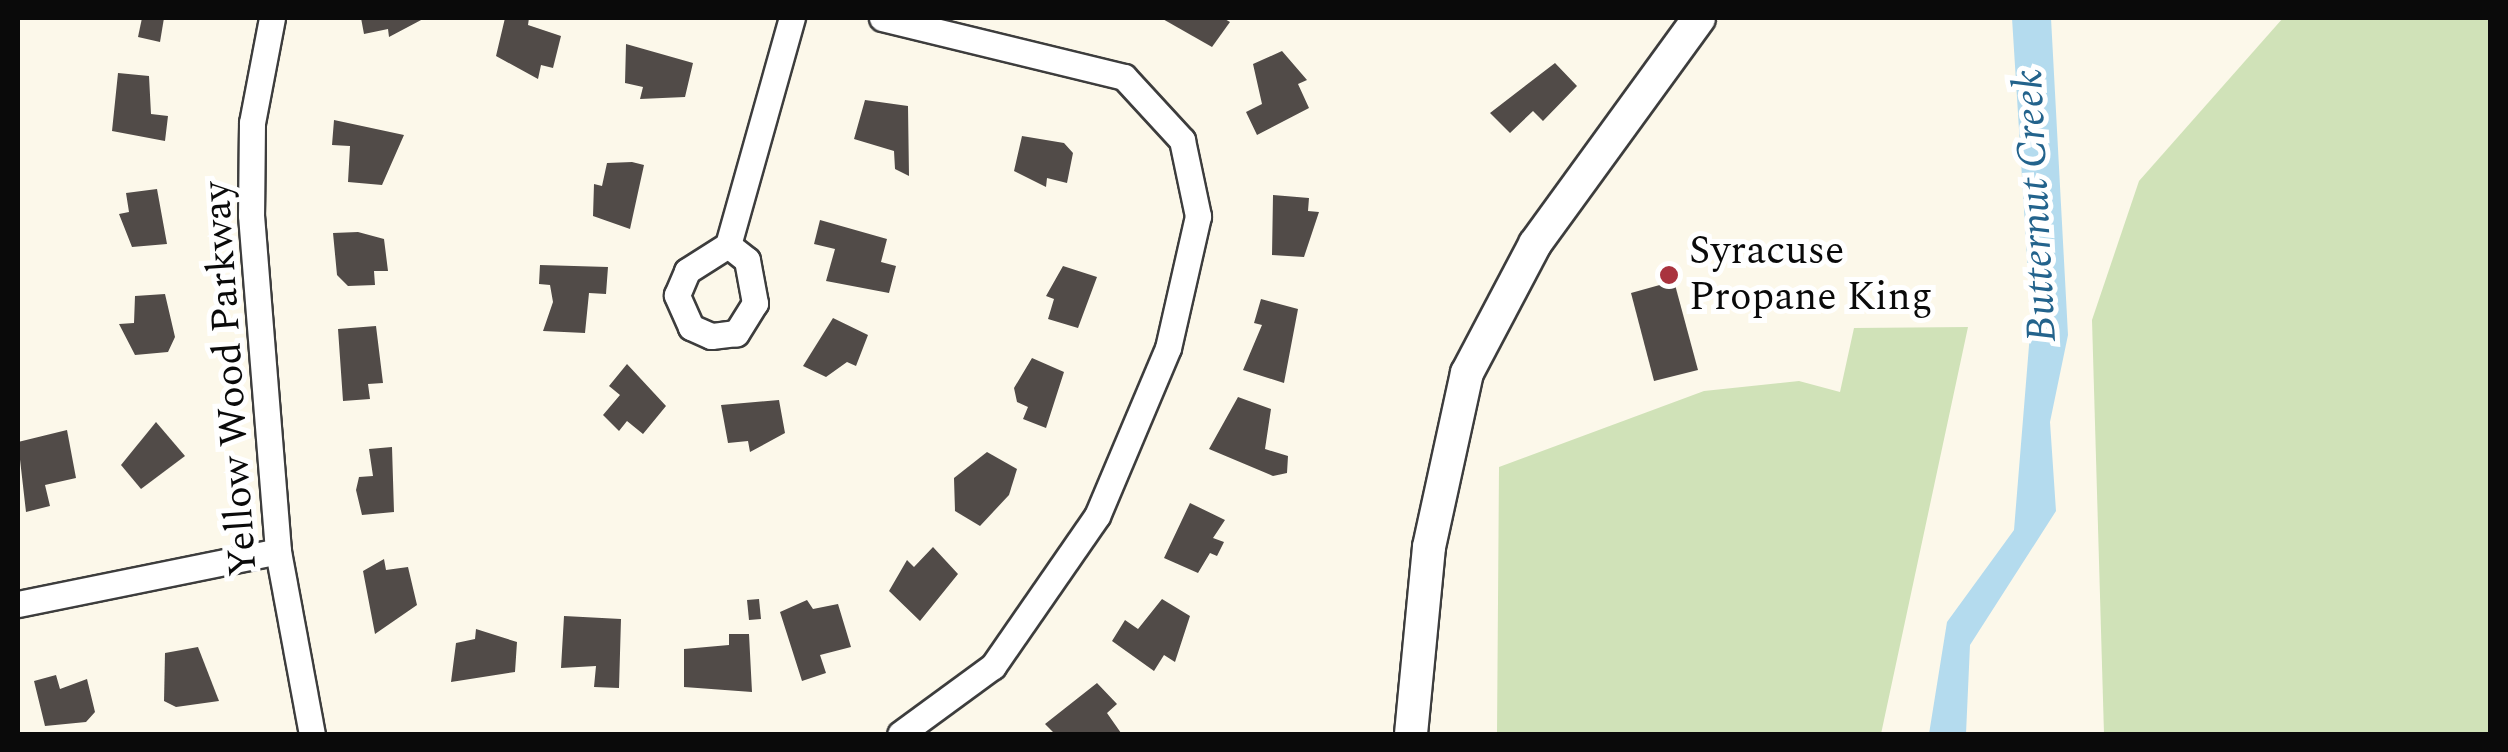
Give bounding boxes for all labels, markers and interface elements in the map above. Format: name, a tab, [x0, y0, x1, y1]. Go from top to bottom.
water label: Butternut Creek	[2004, 68, 2068, 344]
street label: Yellow Wood Parkway	[193, 180, 269, 578]
place label: Syracuse Propane King	[1689, 228, 1932, 322]
marker: Syracuse Propane King	[1658, 264, 1680, 286]

